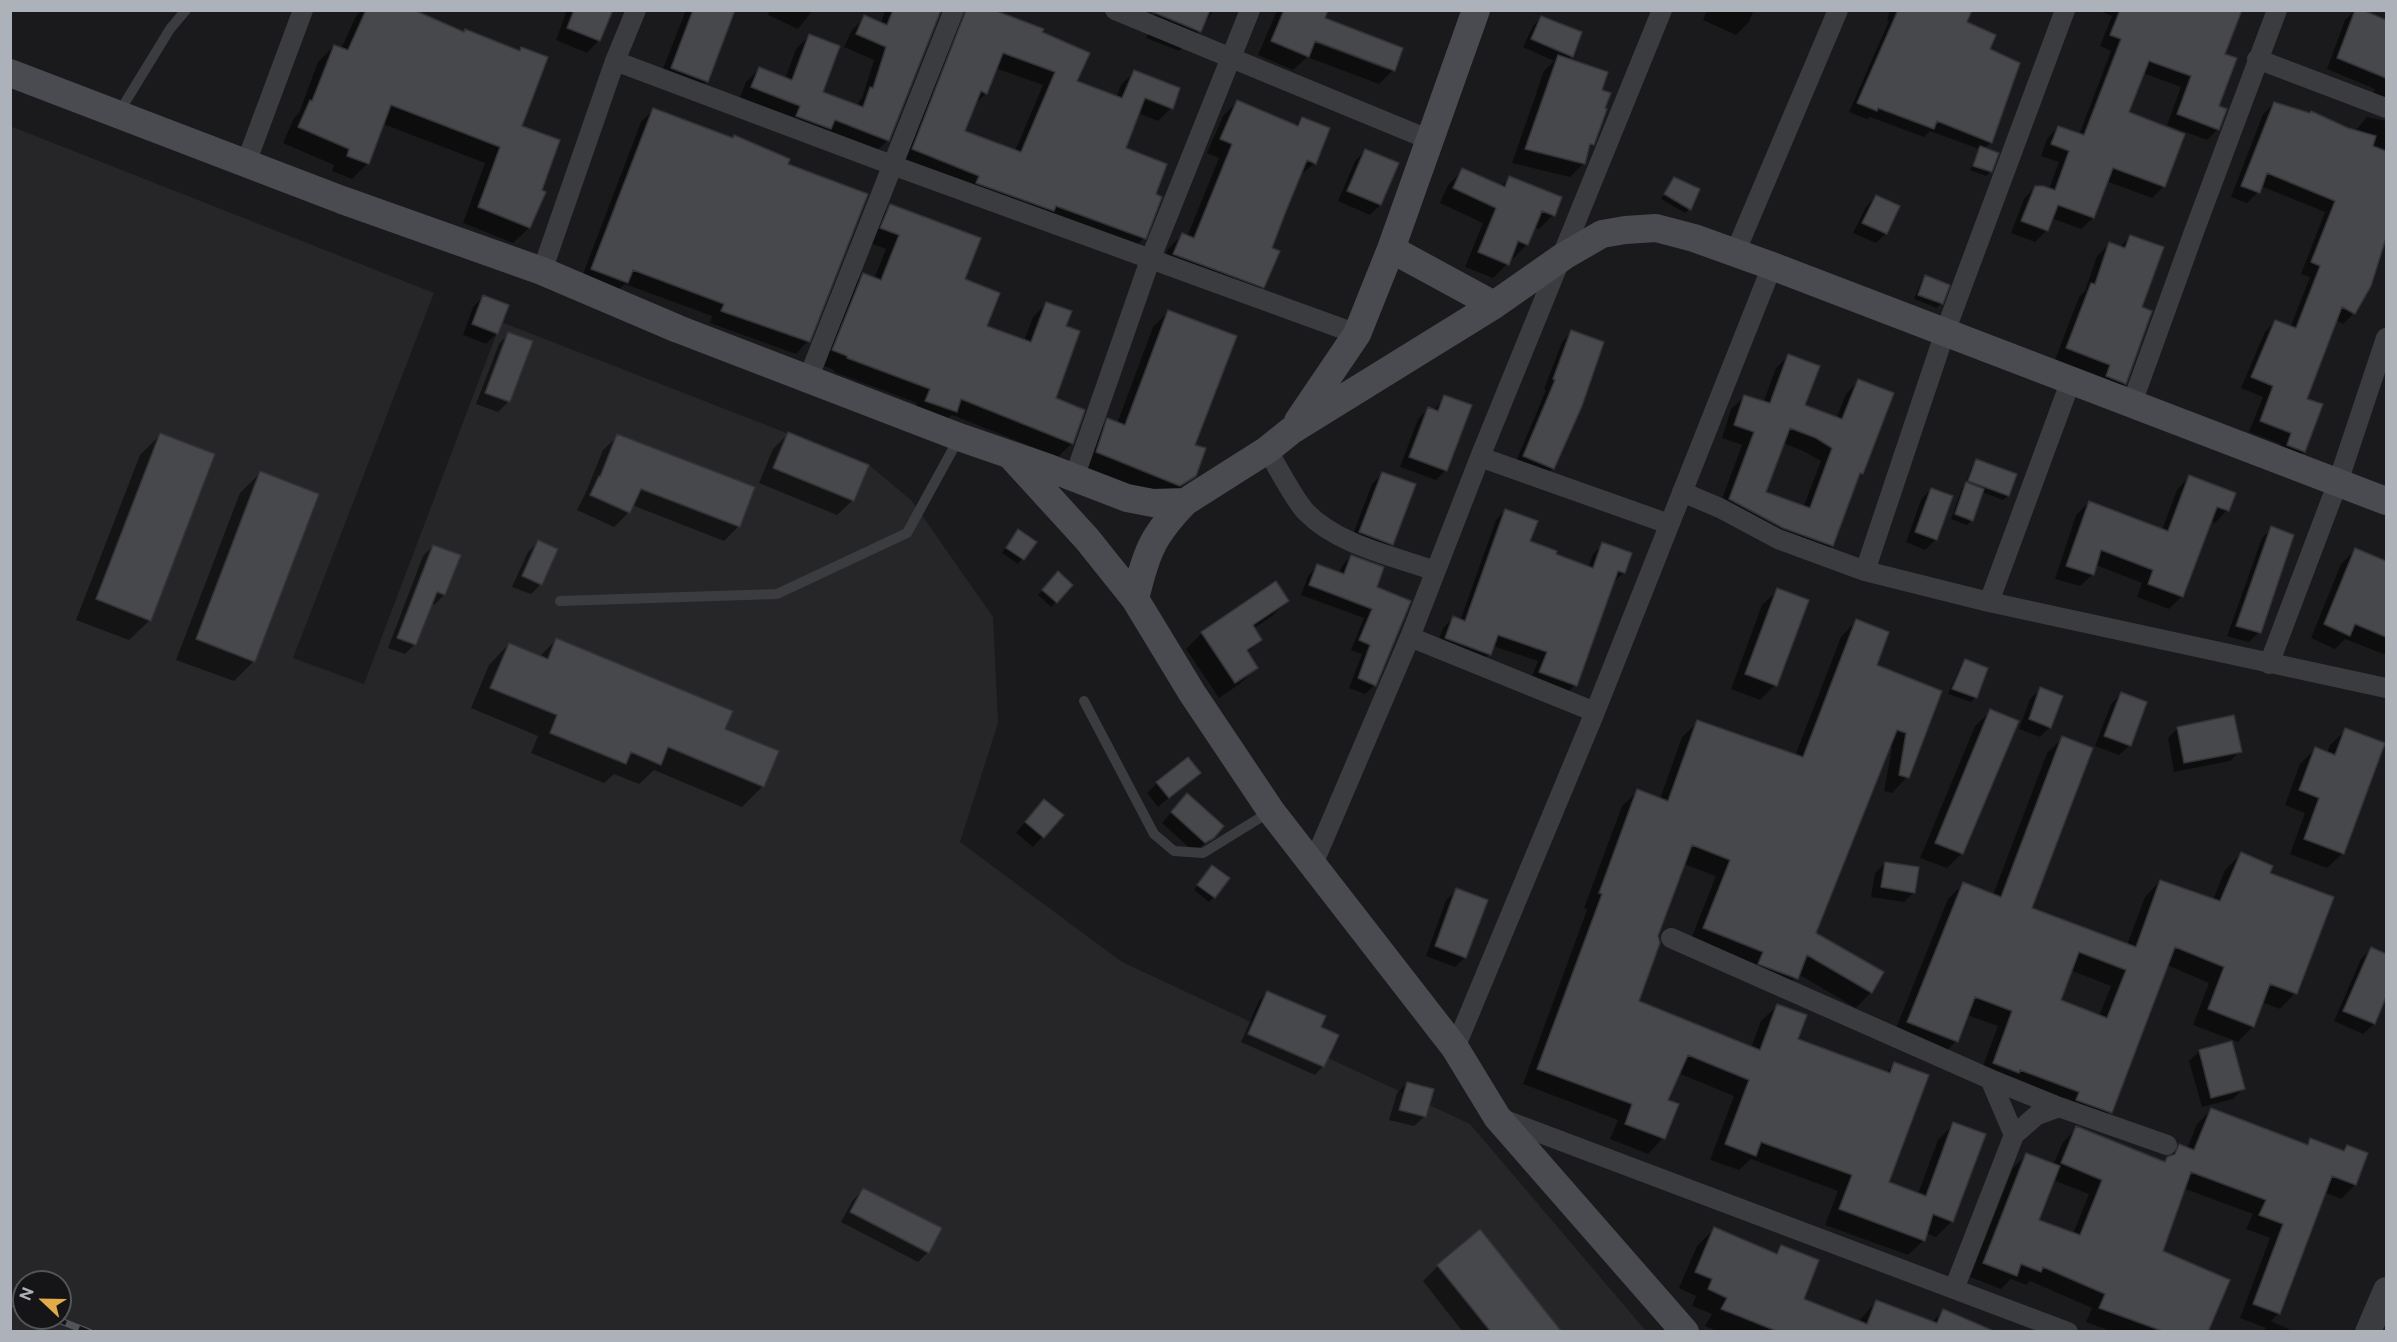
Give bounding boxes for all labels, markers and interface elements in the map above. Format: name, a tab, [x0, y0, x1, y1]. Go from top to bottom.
north arrow	[12, 1270, 72, 1330]
text: N	[16, 1284, 38, 1303]

